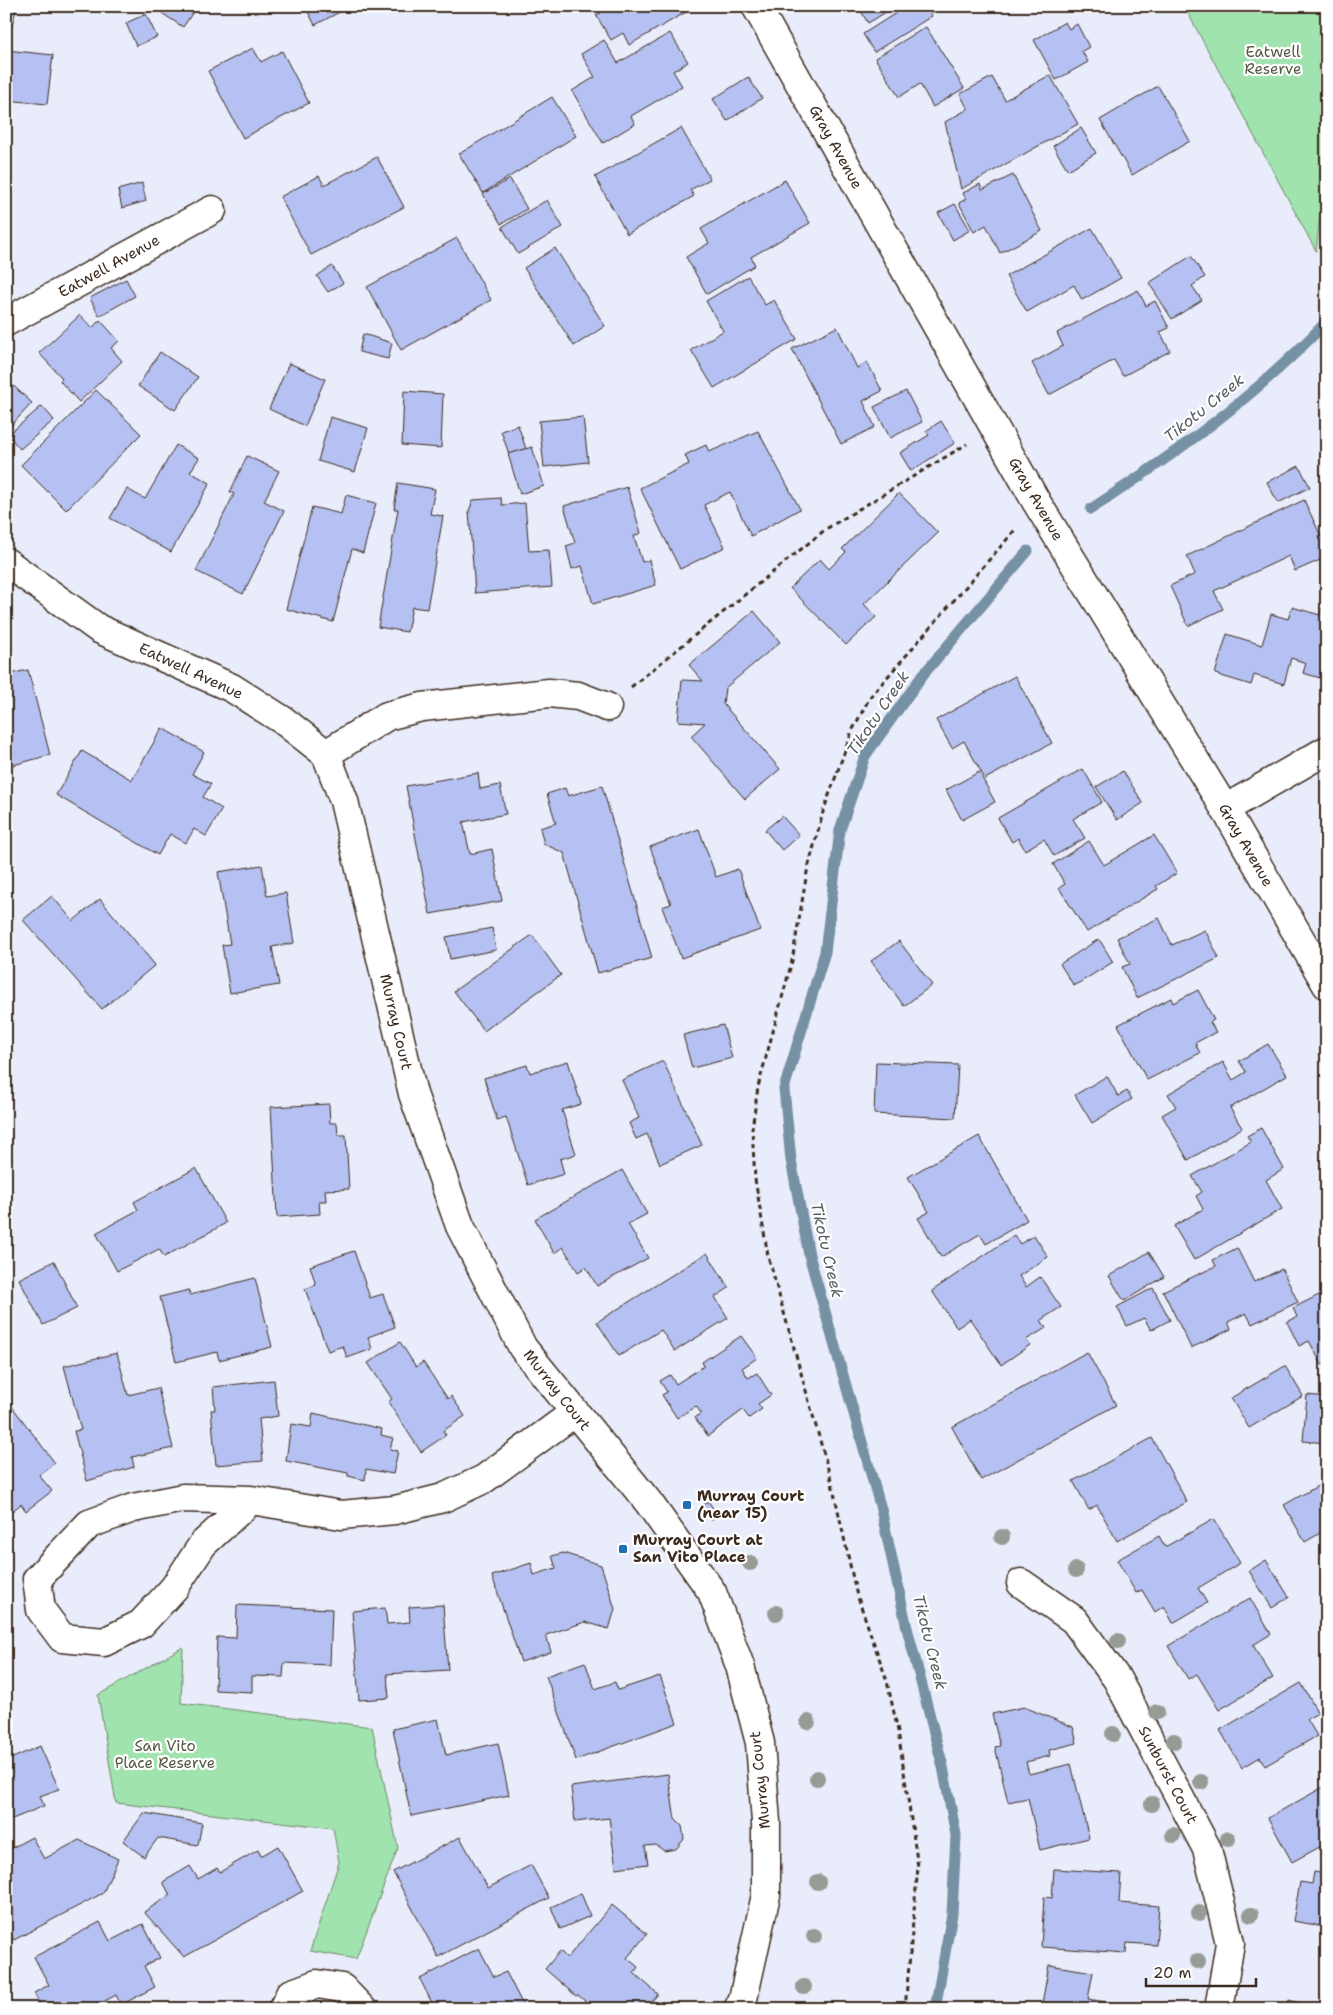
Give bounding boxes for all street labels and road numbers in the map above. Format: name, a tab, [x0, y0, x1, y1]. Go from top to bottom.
street label: Gray Avenue	[805, 101, 867, 193]
street label: Eatwell Avenue	[55, 230, 163, 302]
street label: Gray Avenue	[1004, 454, 1068, 544]
street label: Eatwell Avenue	[136, 638, 246, 704]
street label: Gray Avenue	[1214, 800, 1278, 890]
street label: Murray Court	[375, 972, 417, 1072]
street label: Murray Court	[519, 1345, 595, 1435]
street label: Sunburst Court	[1134, 1723, 1202, 1827]
street label: Murray Court	[745, 1730, 775, 1830]

